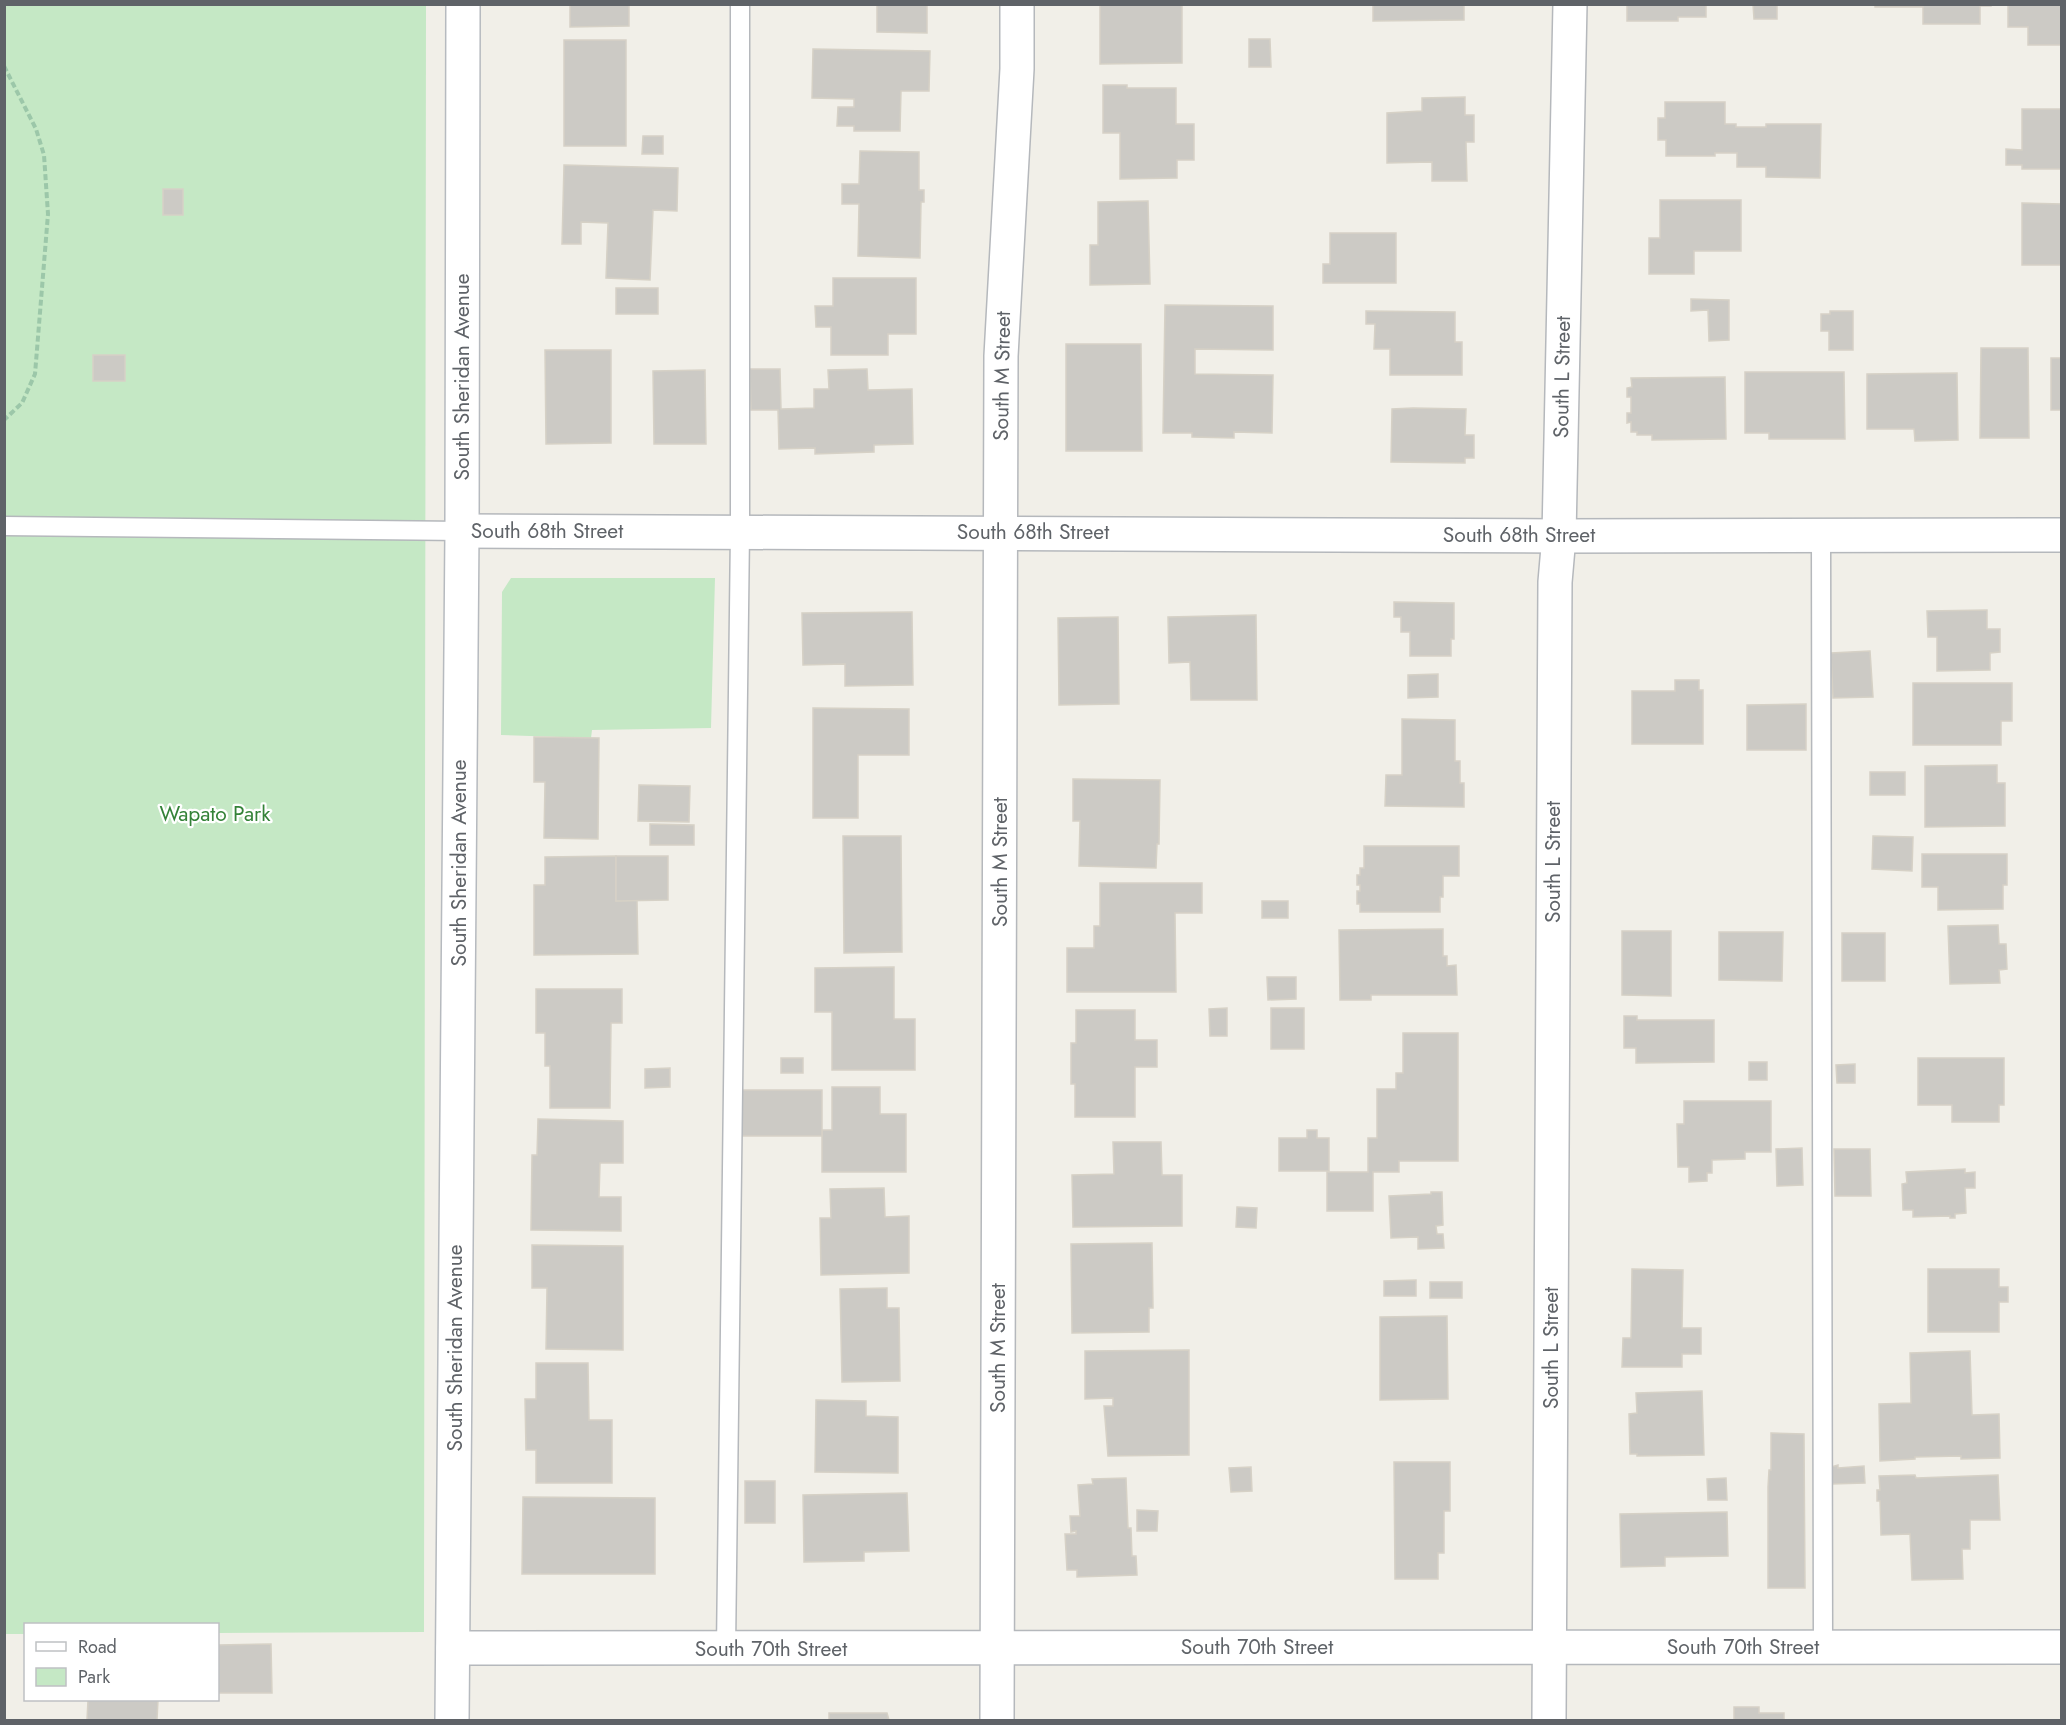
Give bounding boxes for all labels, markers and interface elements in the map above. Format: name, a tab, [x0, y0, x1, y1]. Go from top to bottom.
street label: South Sheridan Avenue	[447, 273, 477, 481]
street label: South M Street	[986, 311, 1018, 441]
street label: South L Street	[1546, 316, 1578, 438]
street label: South 68th Street	[471, 516, 623, 546]
street label: South 68th Street	[957, 517, 1109, 547]
street label: South 68th Street	[1443, 520, 1595, 550]
street label: South Sheridan Avenue	[444, 759, 474, 967]
street label: South M Street	[985, 797, 1015, 927]
park label: Wapato Park	[159, 799, 271, 829]
street label: South L Street	[1538, 801, 1568, 923]
street label: South Sheridan Avenue	[440, 1244, 470, 1452]
street label: South M Street	[983, 1283, 1013, 1413]
street label: South L Street	[1536, 1287, 1566, 1409]
legend	[24, 1623, 219, 1701]
street label: South 70th Street	[1181, 1632, 1333, 1662]
street label: South 70th Street	[1667, 1632, 1819, 1662]
text: Road	[78, 1634, 117, 1660]
street label: South 70th Street	[695, 1634, 847, 1664]
text: Park	[78, 1664, 110, 1690]

